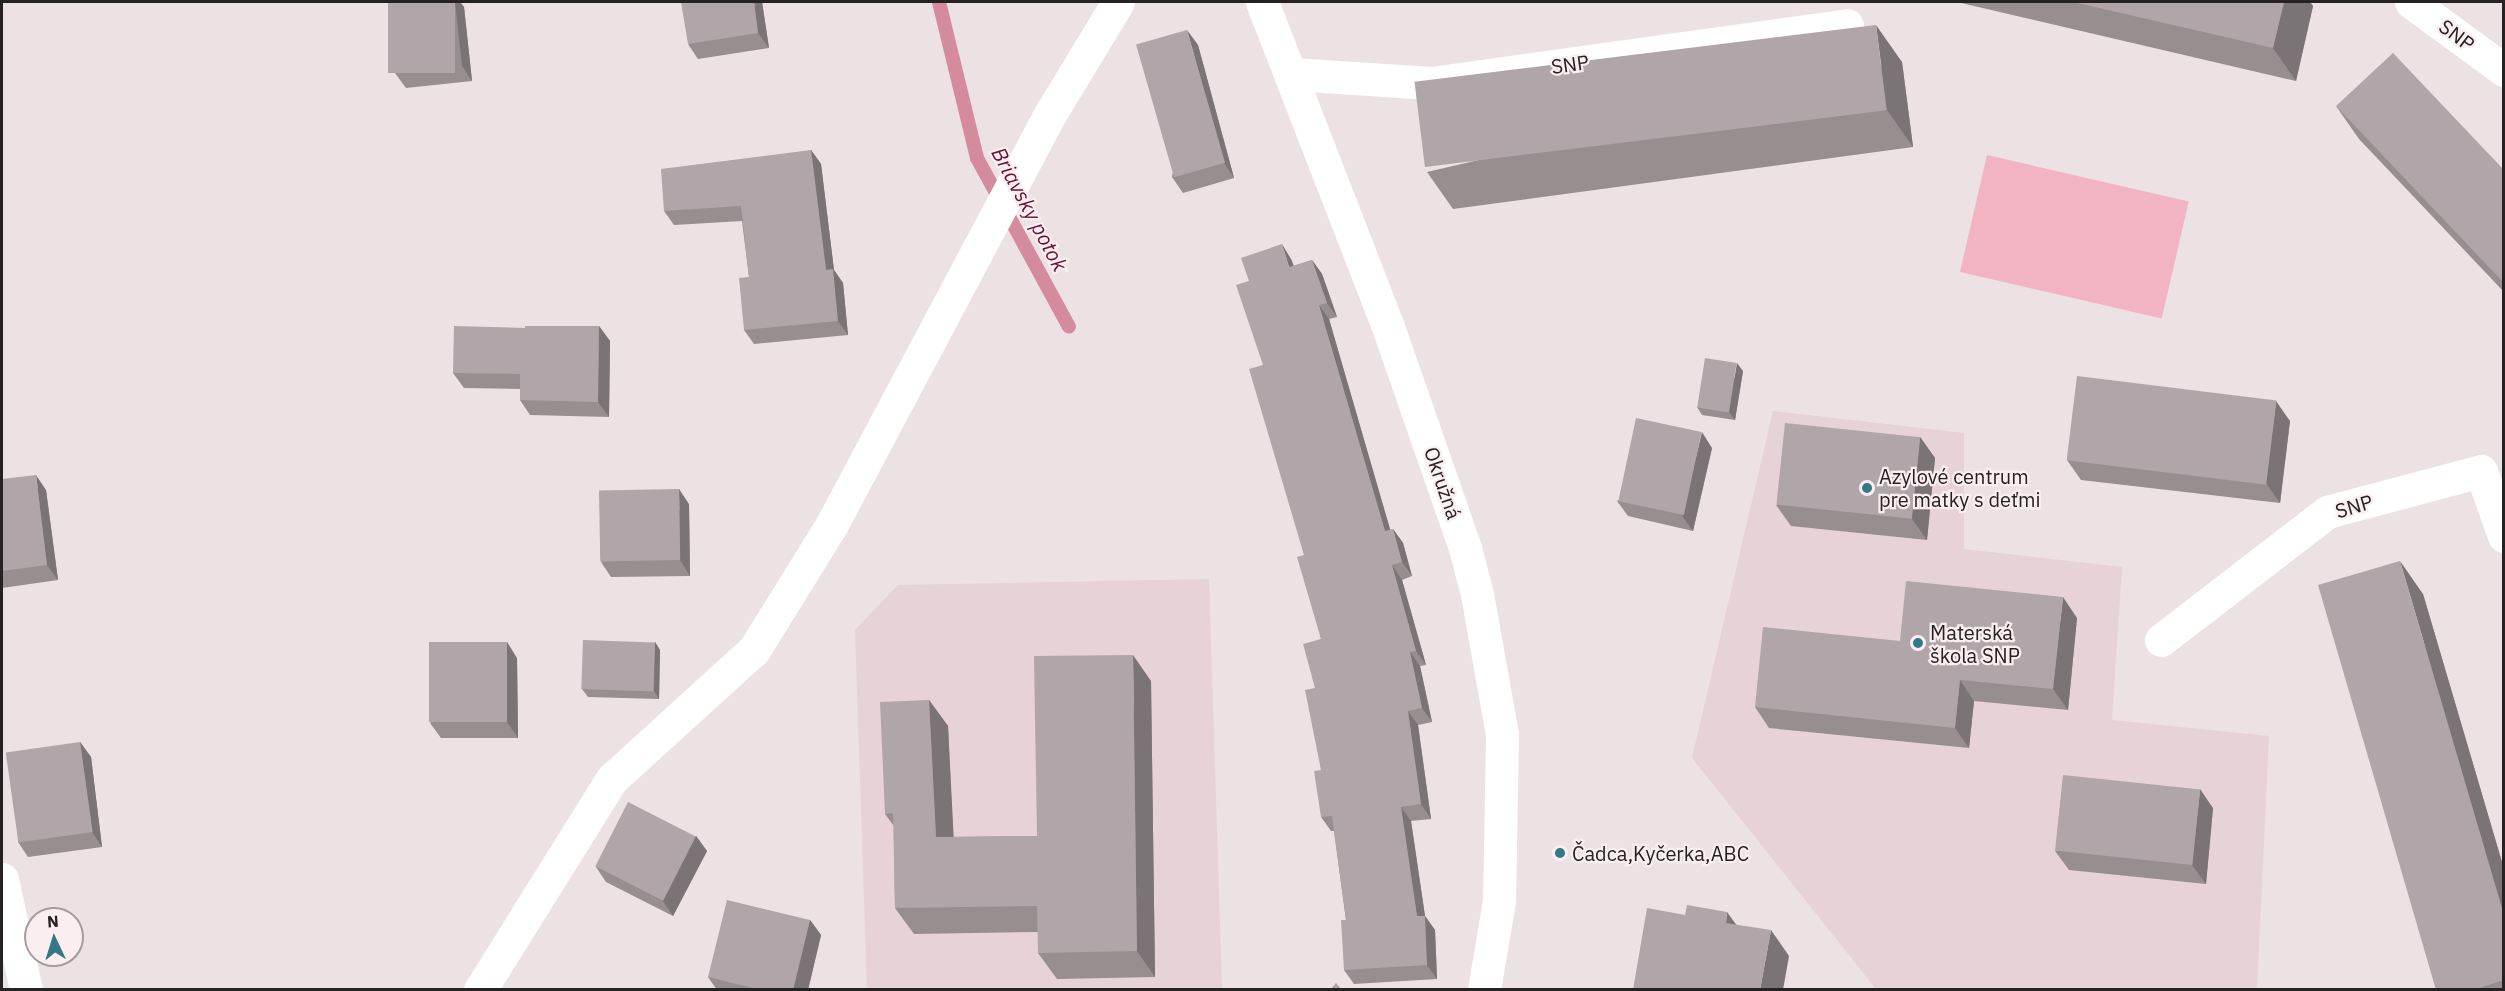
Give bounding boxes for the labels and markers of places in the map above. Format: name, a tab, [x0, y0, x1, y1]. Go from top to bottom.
place label: Azylové centrum pre matky s deťmi	[1879, 464, 2040, 511]
marker: Azylové centrum pre matky s deťmi	[1860, 481, 1874, 495]
place label: Materská škola SNP	[1930, 620, 2020, 667]
marker: Materská škola SNP	[1911, 636, 1925, 650]
place label: Čadca,Kyčerka,ABC	[1572, 841, 1749, 865]
marker: Čadca,Kyčerka,ABC	[1553, 846, 1567, 860]

